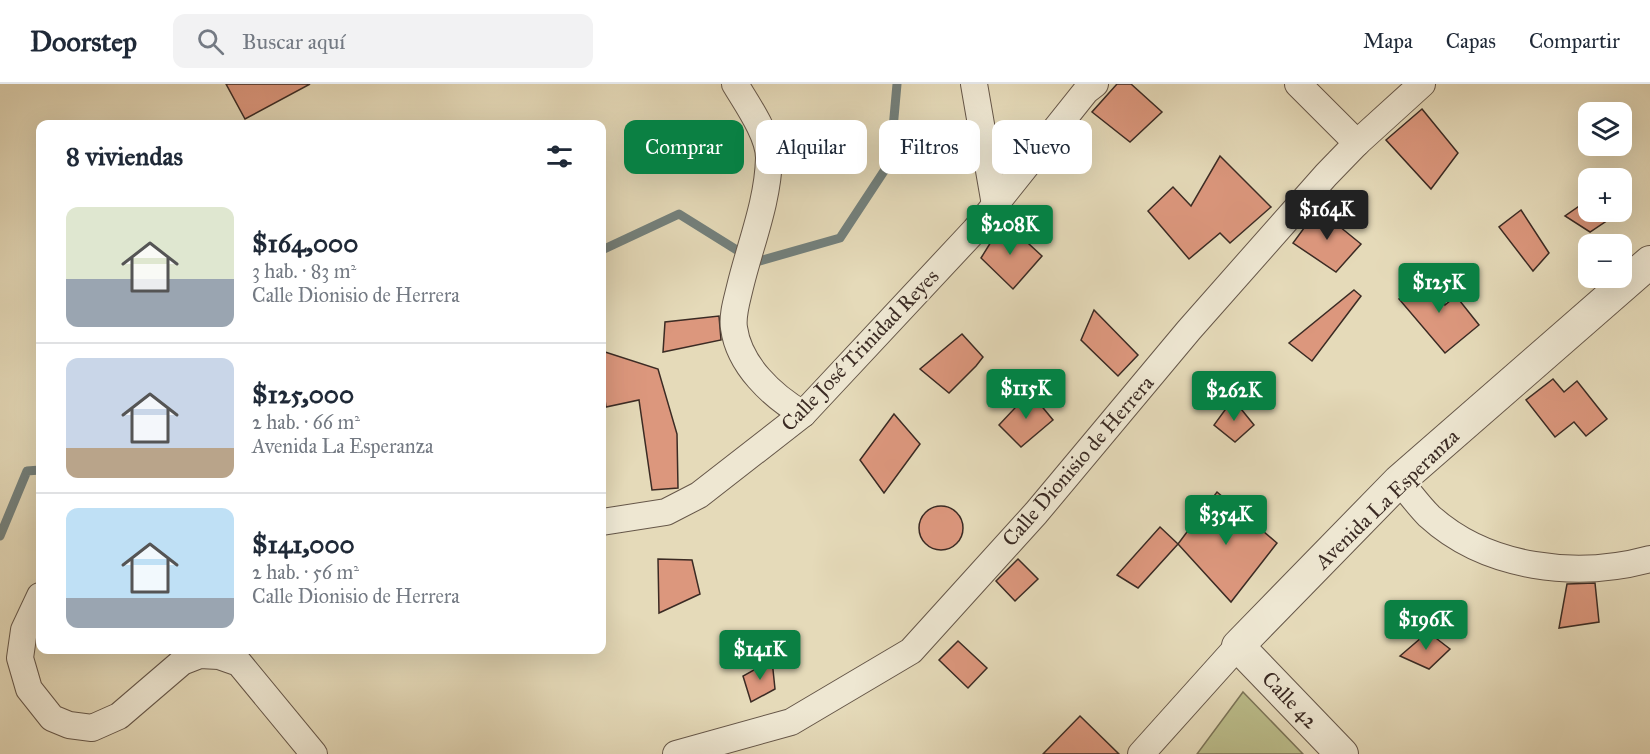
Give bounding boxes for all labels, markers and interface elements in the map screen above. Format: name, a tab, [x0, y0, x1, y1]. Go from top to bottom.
search box	[173, 14, 593, 68]
text: Doorstep	[30, 24, 137, 59]
icon: search	[194, 25, 227, 58]
text: Buscar aquí	[242, 28, 345, 55]
text: Mapa	[1363, 28, 1413, 54]
text: Capas	[1446, 28, 1496, 54]
text: Compartir	[1529, 28, 1620, 54]
map controls	[1578, 102, 1632, 288]
button: layers	[1578, 102, 1632, 156]
chip: Comprar	[624, 120, 744, 174]
chip: Alquilar	[756, 120, 867, 174]
chip: Filtros	[879, 120, 980, 174]
chip: Nuevo	[992, 120, 1092, 174]
text: 8 viviendas	[66, 140, 183, 172]
icon: filters	[543, 140, 576, 173]
button: +	[1578, 168, 1632, 222]
pin: $164K	[1285, 190, 1369, 241]
text: $164K	[1299, 197, 1355, 221]
pin: $208K	[968, 205, 1052, 256]
text: $208K	[981, 212, 1039, 236]
text: $164,000	[252, 227, 358, 259]
icon: home	[114, 231, 186, 303]
button: −	[1578, 234, 1632, 288]
text: 3 hab. · 83 m²	[252, 259, 356, 283]
street label: Calle José Trinidad Reyes	[776, 263, 944, 437]
pin: $125K	[1397, 263, 1481, 314]
text: $125K	[1412, 270, 1466, 294]
text: Calle Dionisio de Herrera	[252, 283, 460, 307]
pin: $115K	[984, 369, 1068, 420]
street label: Calle Dionisio de Herrera	[997, 370, 1159, 552]
pin: $262K	[1192, 371, 1276, 422]
text: $115K	[1000, 376, 1052, 400]
text: $125,000	[252, 378, 354, 410]
text: $262K	[1206, 378, 1262, 402]
icon: home	[114, 382, 186, 454]
text: 2 hab. · 66 m²	[252, 410, 360, 434]
street label: Avenida La Esperanza	[1309, 423, 1465, 575]
text: Avenida La Esperanza	[252, 434, 433, 458]
pin: $354K	[1184, 495, 1268, 546]
text: $354K	[1199, 502, 1253, 526]
text: $141,000	[252, 528, 355, 560]
icon: home	[114, 532, 186, 604]
text: 2 hab. · 56 m²	[252, 560, 359, 584]
text: Calle Dionisio de Herrera	[252, 584, 460, 608]
pin: $196K	[1384, 600, 1468, 651]
text: $196K	[1399, 607, 1453, 631]
pin: $141K	[718, 630, 802, 681]
text: $141K	[733, 637, 787, 661]
street label: Calle 42	[1256, 666, 1324, 735]

